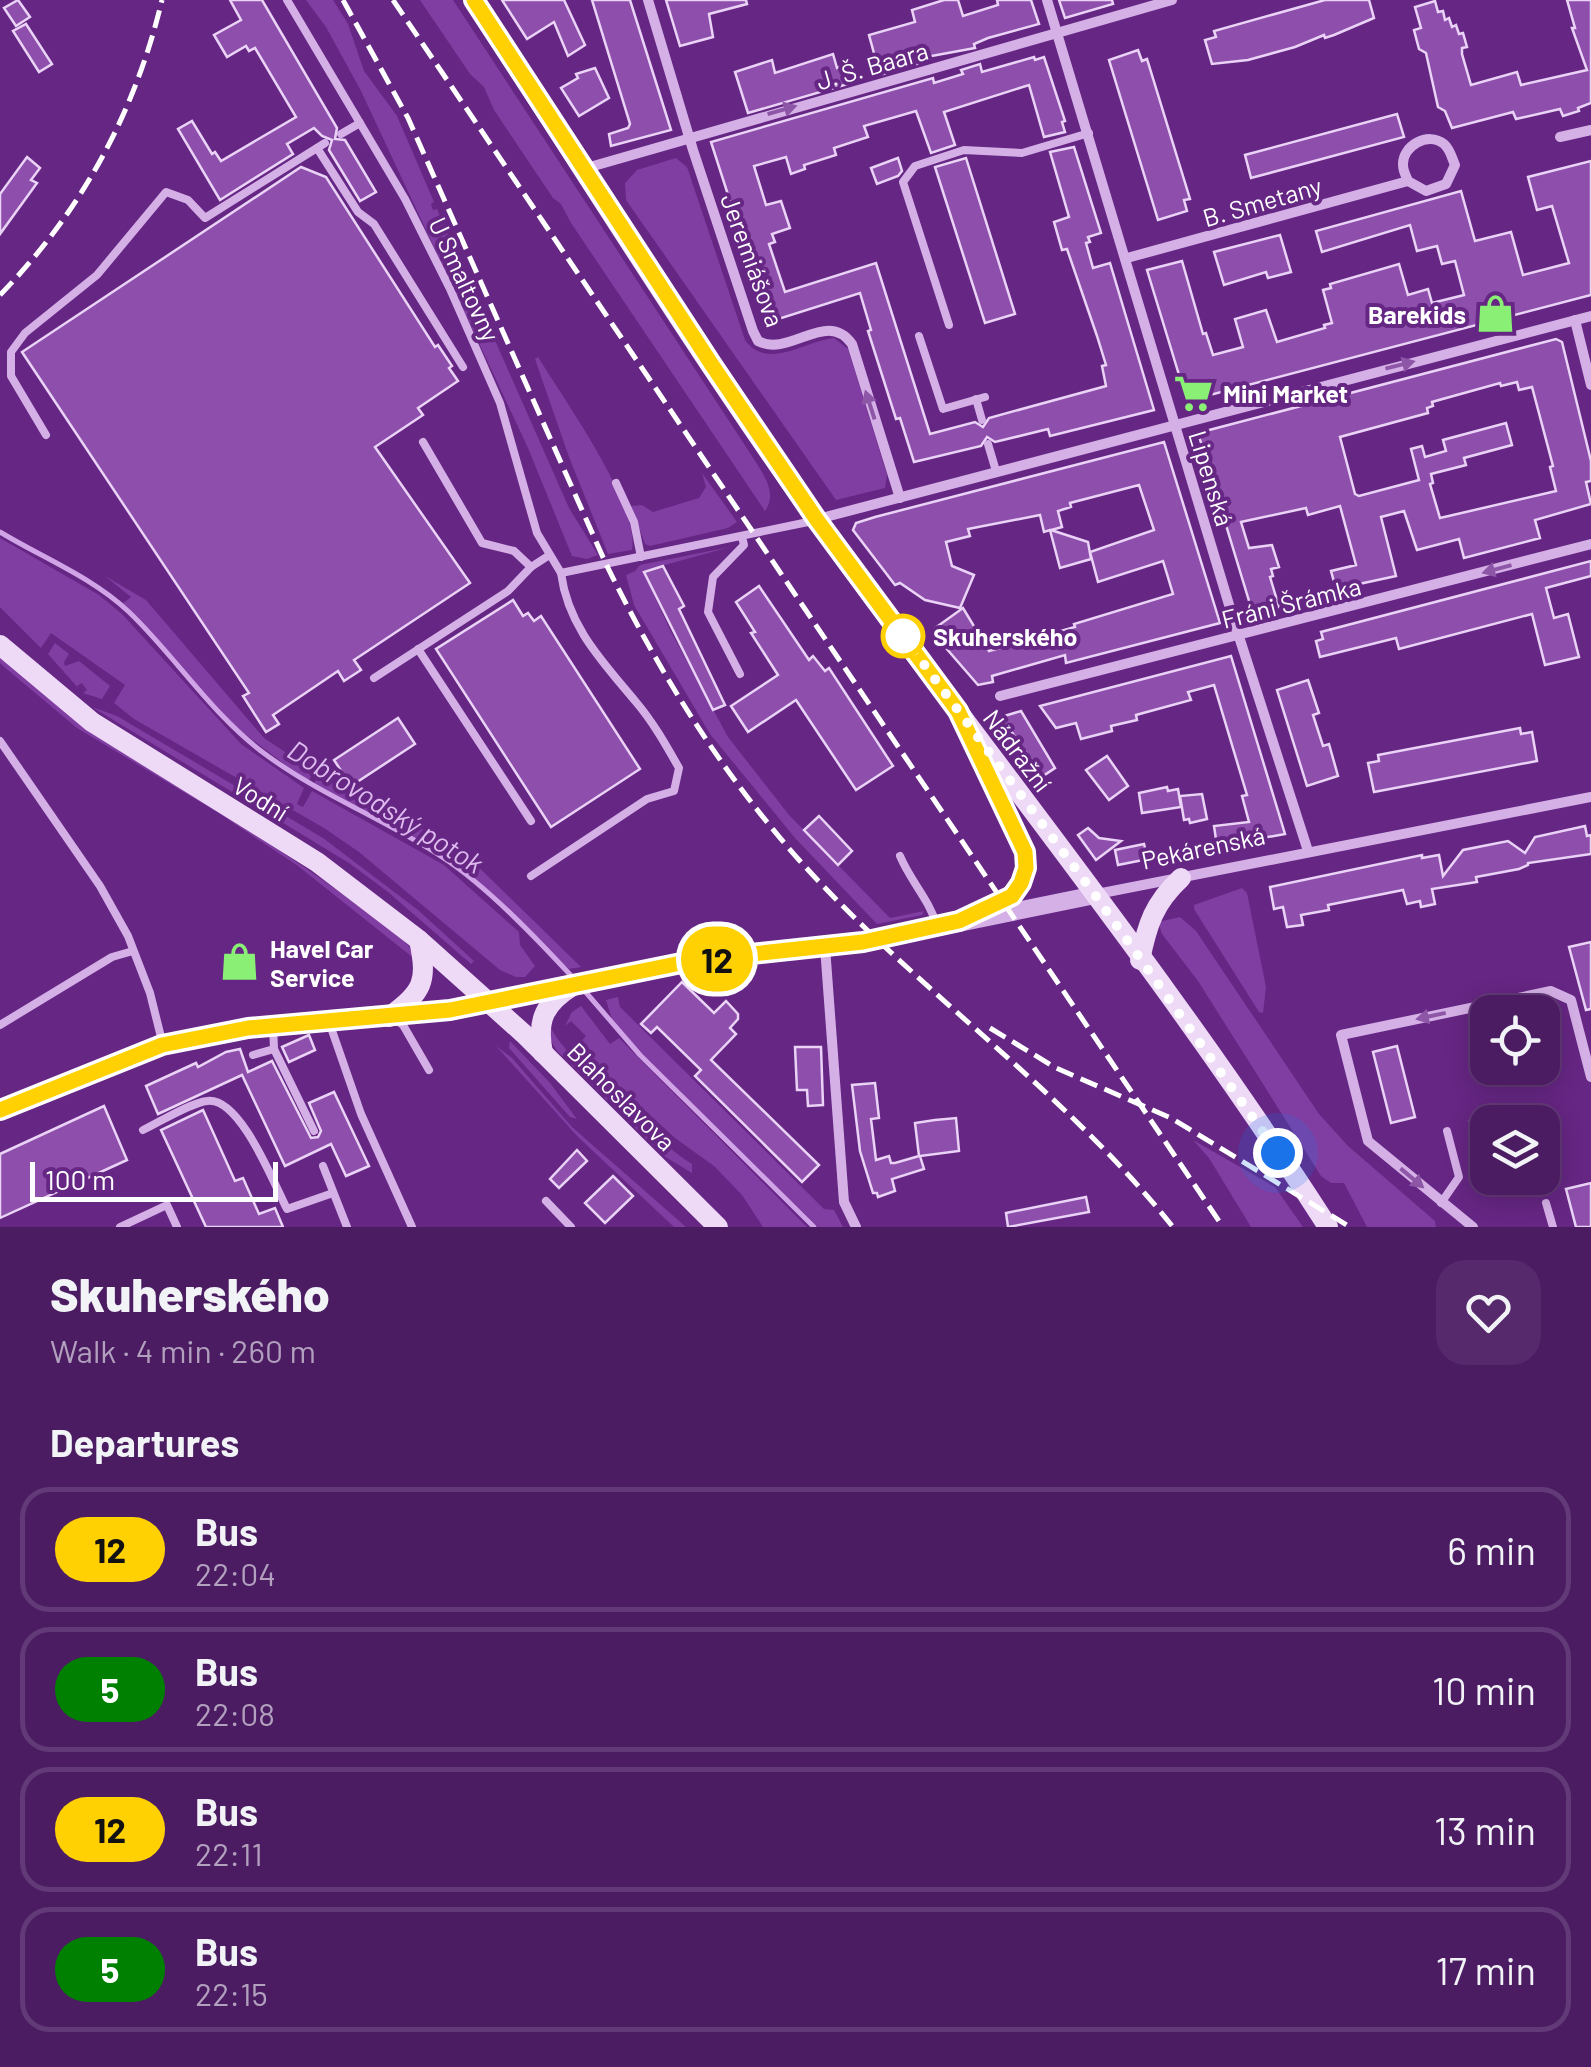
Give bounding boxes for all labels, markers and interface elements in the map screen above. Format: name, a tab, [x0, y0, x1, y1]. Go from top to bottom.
street label: J. Š. Baara	[813, 35, 931, 95]
one-way arrow	[767, 102, 798, 118]
street label: B. Smetany	[1199, 170, 1325, 232]
street label: Jeremiášova	[715, 189, 791, 331]
street label: U Smaltovny	[423, 212, 507, 346]
shop icon: Barekids	[1475, 293, 1517, 335]
place label: Barekids	[1368, 299, 1466, 329]
one-way arrow	[1385, 357, 1416, 372]
supermarket icon: Mini Market	[1172, 372, 1214, 414]
place label: Mini Market	[1223, 378, 1348, 408]
one-way arrow	[862, 390, 877, 420]
street label: Lipenská	[1183, 427, 1241, 529]
one-way arrow	[1481, 561, 1512, 577]
street label: Fráni Šrámka	[1218, 570, 1364, 634]
marker: Skuherského	[882, 615, 924, 657]
place label: Skuherského	[933, 621, 1077, 651]
street label: Nádražní	[977, 703, 1059, 797]
water label: Dobrovodský potok	[282, 732, 491, 880]
street label: Vodní	[228, 769, 294, 827]
street label: Pekárenská	[1138, 819, 1268, 875]
line badge: 12	[672, 926, 762, 992]
place label: Havel Car Service	[270, 933, 374, 992]
text: 12	[701, 938, 733, 980]
shop icon: Havel Car Service	[219, 941, 261, 983]
map controls	[1470, 995, 1560, 1195]
button: locate	[1470, 995, 1560, 1085]
one-way arrow	[1415, 1009, 1446, 1025]
street label: Blahoslavova	[562, 1036, 682, 1156]
button: layers	[1470, 1105, 1560, 1195]
your location	[1253, 1128, 1303, 1178]
scale bar	[30, 1157, 278, 1202]
text: 100 m	[45, 1162, 115, 1196]
one-way arrow	[1399, 1167, 1424, 1189]
button: heart	[1436, 1260, 1541, 1365]
text: Skuherského	[50, 1264, 330, 1322]
text: Walk · 4 min · 260 m	[50, 1331, 316, 1369]
text: Departures	[50, 1419, 239, 1465]
text: Bus	[195, 1508, 258, 1554]
text: 6 min	[1447, 1527, 1536, 1573]
text: 12	[94, 1528, 126, 1570]
text: 22:04	[195, 1554, 276, 1592]
text: Bus	[195, 1648, 258, 1694]
text: 10 min	[1432, 1667, 1536, 1713]
text: 5	[101, 1668, 119, 1710]
text: 22:08	[195, 1694, 275, 1732]
text: Bus	[195, 1788, 258, 1834]
text: 13 min	[1434, 1807, 1536, 1853]
text: 12	[94, 1808, 126, 1850]
text: 22:11	[195, 1834, 263, 1872]
text: Bus	[195, 1928, 258, 1974]
text: 17 min	[1436, 1947, 1536, 1993]
text: 5	[101, 1948, 119, 1990]
text: 22:15	[195, 1974, 268, 2012]

